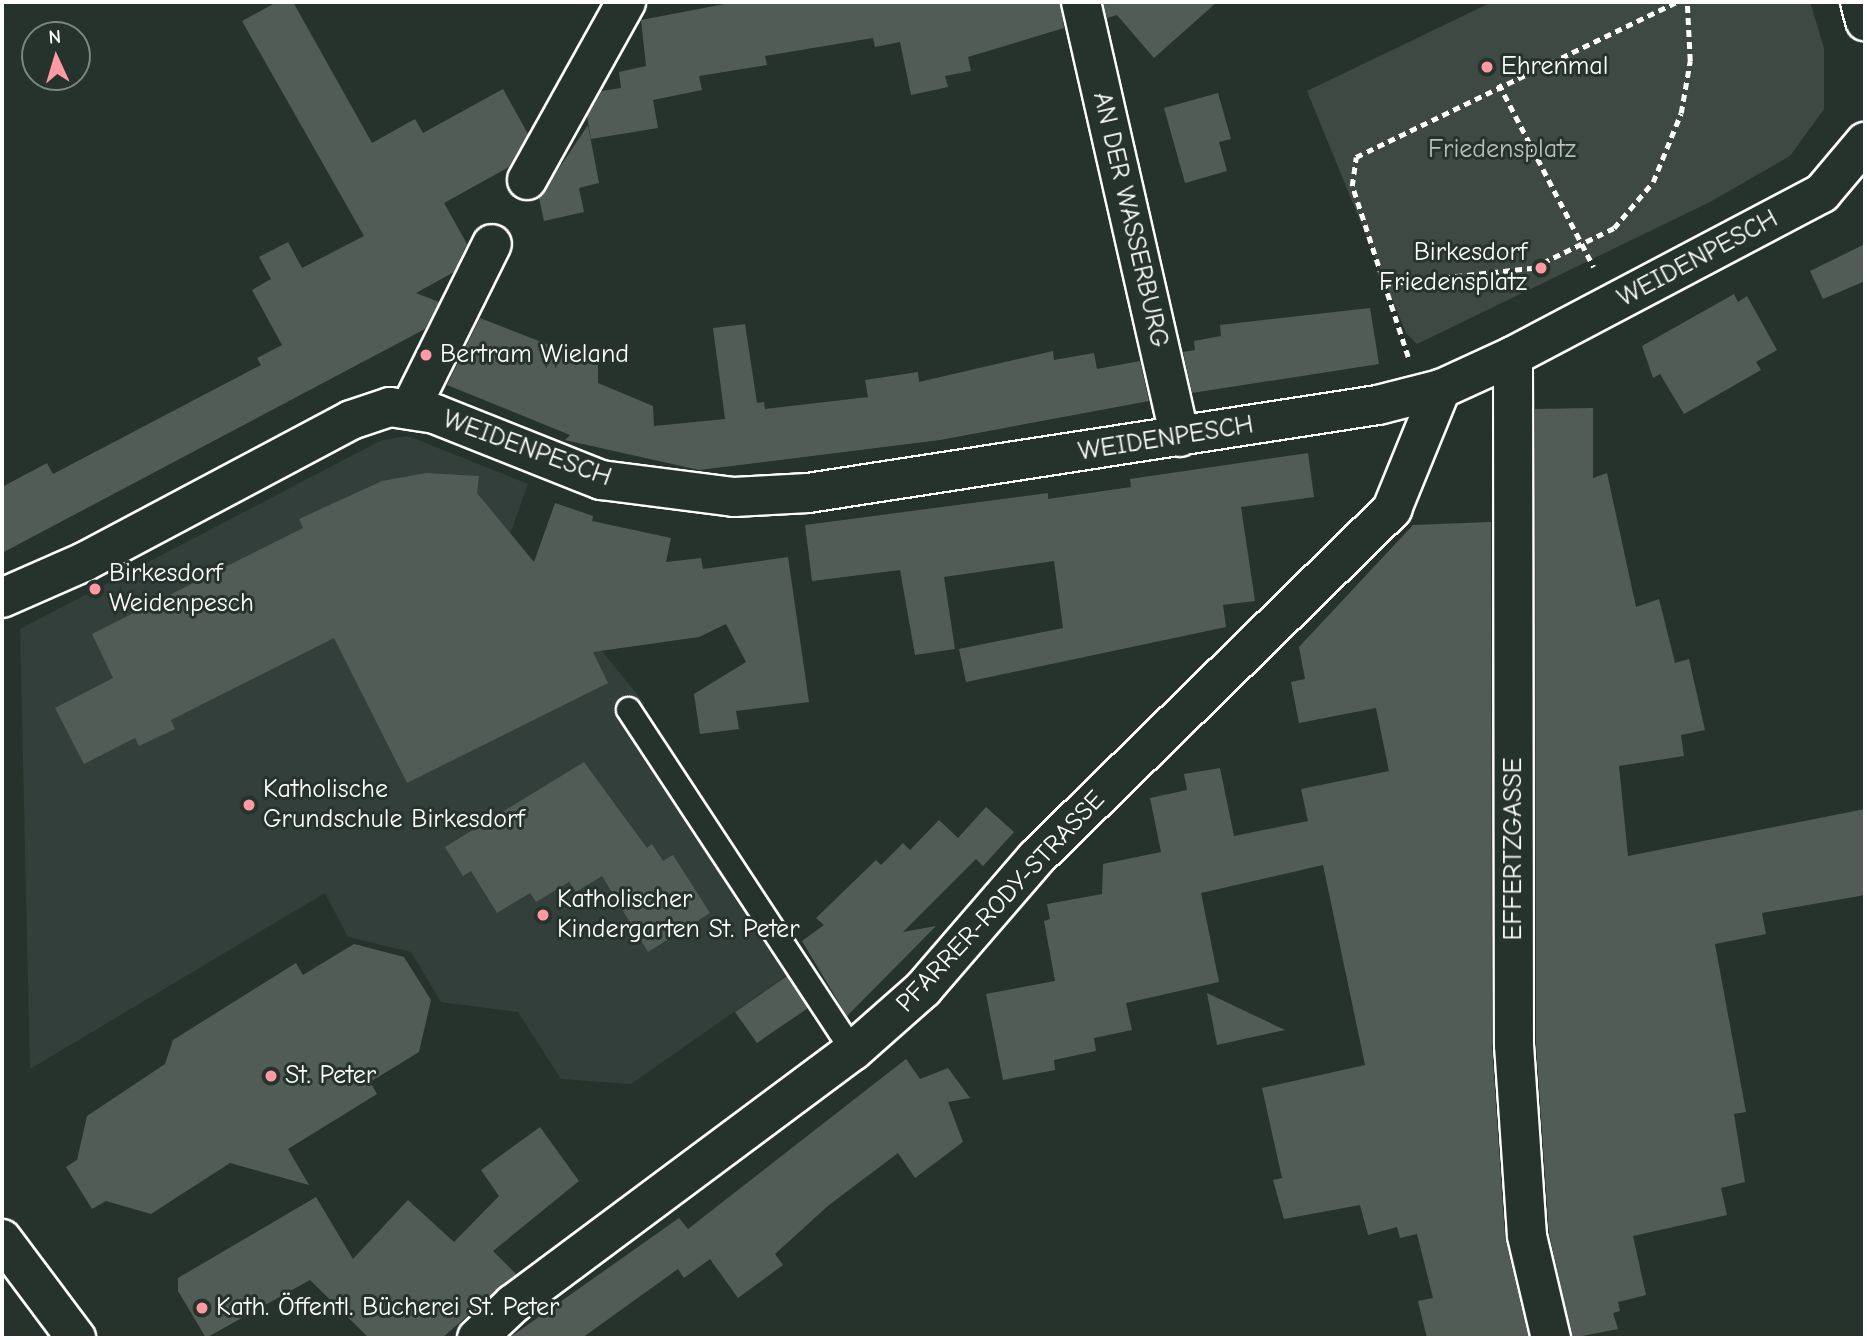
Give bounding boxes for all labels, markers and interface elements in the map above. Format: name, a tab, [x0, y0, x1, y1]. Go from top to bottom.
north arrow	[21, 21, 91, 91]
text: N	[48, 26, 62, 48]
place label: Ehrenmal	[1501, 51, 1608, 83]
marker: Ehrenmal	[1479, 59, 1495, 75]
street label: AN DER WASSERBURG	[1085, 89, 1175, 351]
park label: Friedensplatz	[1428, 134, 1576, 166]
street label: WEIDENPESCH	[1613, 204, 1783, 314]
place label: Birkesdorf Friedensplatz	[1379, 237, 1527, 298]
marker: Birkesdorf Friedensplatz	[1533, 260, 1549, 276]
place label: Bertram Wieland	[440, 339, 629, 371]
marker: Bertram Wieland	[418, 347, 434, 363]
street label: WEIDENPESCH	[439, 404, 615, 494]
street label: WEIDENPESCH	[1076, 410, 1256, 468]
place label: Birkesdorf Weidenpesch	[109, 558, 254, 620]
marker: Birkesdorf Weidenpesch	[87, 581, 103, 597]
street label: EFFERTZGASSE	[1498, 758, 1530, 940]
place label: Katholische Grundschule Birkesdorf	[263, 774, 525, 836]
street label: PFARRER-RODY-STRASSE	[890, 785, 1112, 1019]
marker: Katholische Grundschule Birkesdorf	[241, 797, 257, 813]
place label: Katholischer Kindergarten St. Peter	[557, 884, 799, 946]
marker: Katholischer Kindergarten St. Peter	[535, 907, 551, 923]
place label: St. Peter	[285, 1060, 376, 1092]
marker: St. Peter	[263, 1068, 279, 1084]
place label: Kath. Öffentl. Bücherei St. Peter	[216, 1292, 559, 1324]
marker: Kath. Öffentl. Bücherei St. Peter	[194, 1300, 210, 1316]

